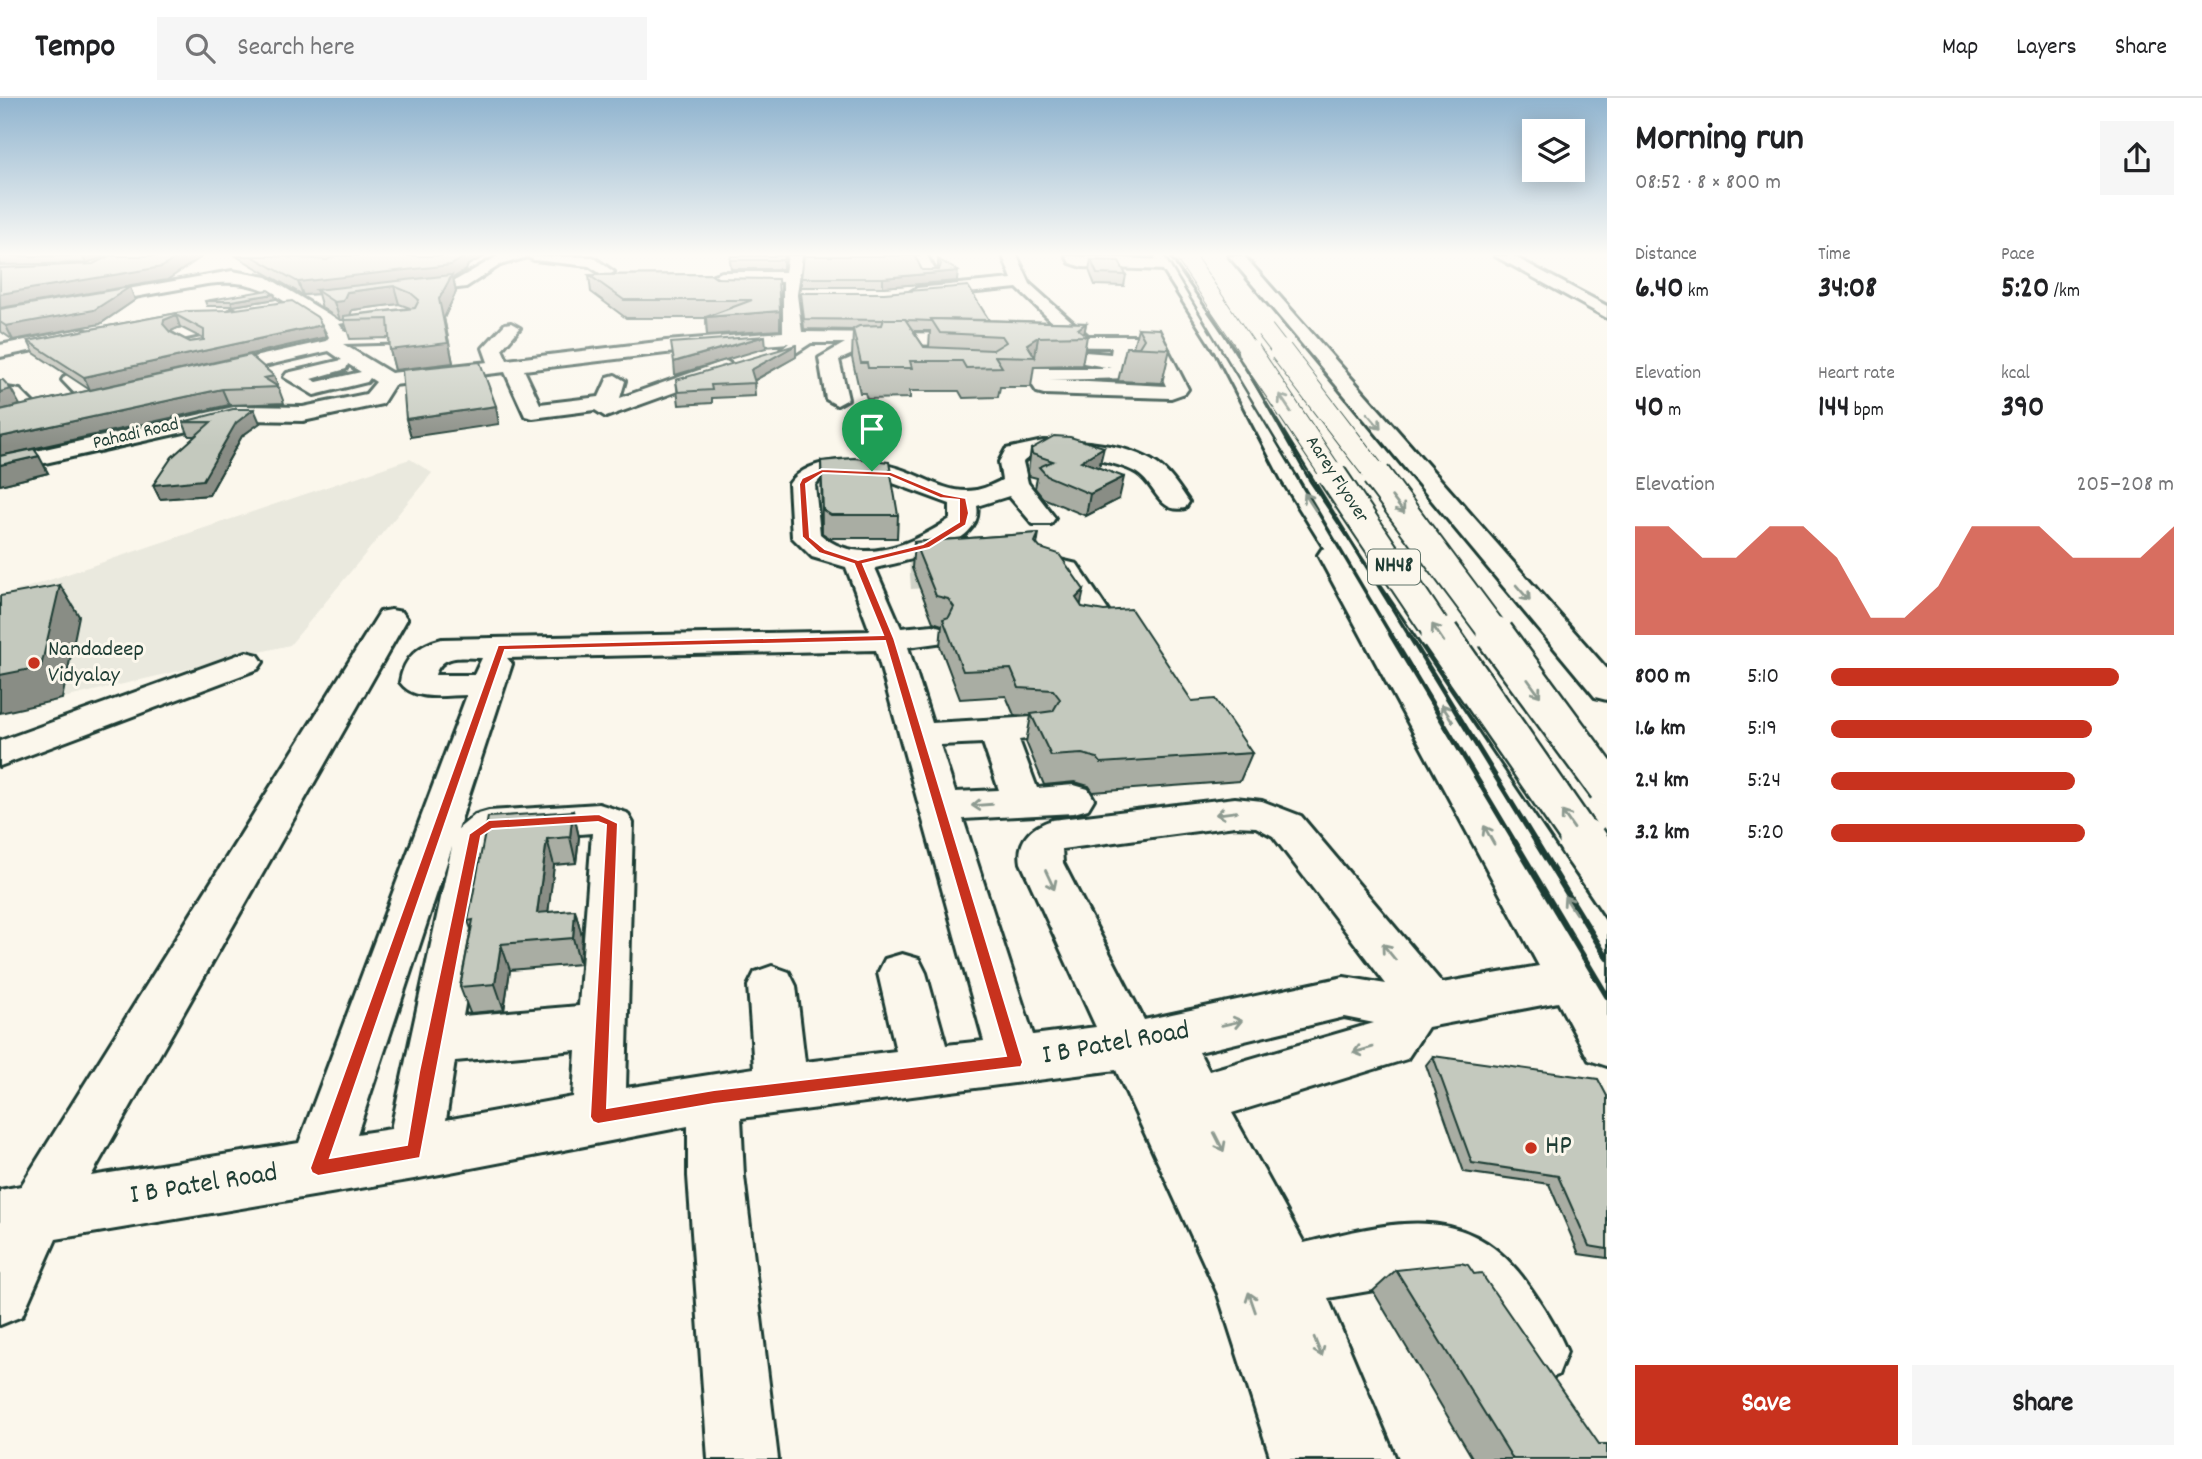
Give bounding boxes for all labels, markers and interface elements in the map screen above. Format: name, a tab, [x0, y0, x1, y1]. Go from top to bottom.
search box	[157, 17, 647, 80]
text: Tempo	[35, 25, 115, 72]
icon: search	[181, 29, 219, 67]
text: Search here	[237, 30, 355, 67]
text: Map	[1942, 31, 1978, 65]
text: Layers	[2016, 31, 2077, 65]
text: Share	[2115, 31, 2167, 65]
text: Morning run	[1635, 113, 1804, 168]
map controls	[1522, 119, 1585, 182]
button: layers	[1522, 119, 1585, 182]
button: share	[2100, 121, 2174, 195]
text: 08:52 · 8 × 800 m	[1635, 167, 1781, 200]
text: Distance	[1635, 242, 1697, 269]
text: Time	[1818, 242, 1851, 269]
text: Pace	[2001, 242, 2035, 269]
text: 6.40	[1635, 269, 1683, 312]
text: 34:08	[1818, 269, 1877, 312]
text: 5:20	[2001, 269, 2049, 312]
text: km	[1683, 279, 1709, 306]
text: /km	[2049, 279, 2080, 306]
text: Elevation	[1635, 361, 1701, 388]
text: Heart rate	[1818, 361, 1895, 388]
text: kcal	[2001, 361, 2030, 388]
text: 40	[1635, 388, 1664, 431]
text: 144	[1818, 388, 1849, 431]
text: 390	[2001, 388, 2044, 431]
one-way arrow	[1278, 393, 1292, 413]
text: m	[1664, 398, 1681, 425]
text: bpm	[1849, 398, 1884, 425]
pin	[842, 399, 902, 471]
icon: arrive	[853, 410, 891, 448]
one-way arrow	[1366, 411, 1382, 429]
street label: Pahadi Road	[90, 412, 182, 458]
street label: Aarey Flyover	[1298, 431, 1374, 529]
text: Elevation	[1635, 469, 1715, 502]
text: 205–208 m	[2076, 469, 2174, 502]
one-way arrow	[1302, 493, 1316, 513]
one-way arrow	[1391, 495, 1406, 513]
road number: NH48	[1368, 550, 1420, 584]
one-way arrow	[1515, 584, 1531, 602]
one-way arrow	[1431, 624, 1446, 643]
place label: Nandadeep Vidyalay	[48, 634, 144, 693]
marker: Nandadeep Vidyalay	[26, 655, 42, 671]
text: 800 m	[1635, 661, 1690, 694]
text: 5:10	[1747, 661, 1779, 694]
one-way arrow	[1526, 678, 1541, 697]
one-way arrow	[1440, 704, 1454, 724]
text: 1.6 km	[1635, 713, 1686, 746]
text: 5:19	[1747, 713, 1777, 746]
text: 2.4 km	[1635, 765, 1689, 798]
text: 5:24	[1747, 765, 1781, 798]
one-way arrow	[971, 799, 994, 812]
one-way arrow	[1215, 807, 1238, 820]
one-way arrow	[1561, 811, 1575, 830]
text: 3.2 km	[1635, 817, 1690, 850]
text: 5:20	[1747, 817, 1784, 850]
one-way arrow	[1482, 825, 1495, 846]
one-way arrow	[1044, 869, 1057, 890]
one-way arrow	[1563, 896, 1578, 915]
one-way arrow	[1382, 944, 1397, 962]
street label: I B Patel Road	[1039, 1012, 1193, 1078]
one-way arrow	[1220, 1016, 1243, 1029]
one-way arrow	[1352, 1045, 1374, 1058]
place label: HP	[1545, 1128, 1572, 1168]
one-way arrow	[1213, 1131, 1227, 1152]
marker: HP	[1523, 1140, 1539, 1156]
street label: I B Patel Road	[127, 1155, 281, 1217]
one-way arrow	[1245, 1291, 1257, 1313]
one-way arrow	[1313, 1336, 1326, 1357]
button: Save	[1635, 1365, 1898, 1445]
button: Share	[1912, 1365, 2174, 1445]

